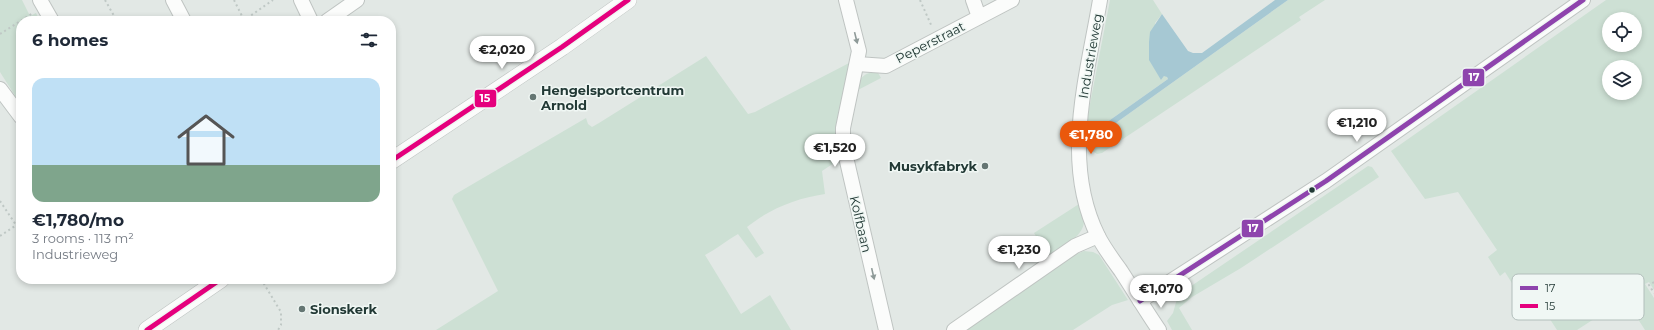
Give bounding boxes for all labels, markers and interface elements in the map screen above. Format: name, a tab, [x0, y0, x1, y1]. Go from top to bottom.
street label: Industrieweg	[1075, 12, 1105, 100]
map controls	[1602, 12, 1642, 100]
button: locate	[1602, 12, 1642, 52]
street label: Peperstraat	[893, 18, 967, 66]
icon: filters	[358, 29, 380, 51]
text: 6 homes	[32, 30, 108, 50]
one-way arrow	[853, 32, 859, 44]
pin: €2,020	[469, 36, 535, 70]
text: €2,020	[479, 41, 525, 57]
button: layers	[1602, 60, 1642, 100]
line badge: 17	[1462, 68, 1485, 87]
text: 17	[1468, 70, 1480, 84]
place label: Hengelsportcentrum Arnold	[540, 82, 684, 113]
line badge: 15	[474, 89, 497, 108]
text: 15	[480, 91, 491, 105]
marker: Hengelsportcentrum Arnold	[528, 92, 538, 102]
icon: home	[170, 104, 242, 176]
pin: €1,210	[1324, 109, 1390, 143]
text: €1,210	[1337, 114, 1377, 130]
pin: €1,780	[1058, 121, 1124, 155]
text: €1,780	[1069, 126, 1113, 142]
pin: €1,520	[802, 134, 868, 168]
text: €1,520	[813, 139, 857, 155]
place label: Musykfabryk	[889, 158, 977, 174]
marker: Musykfabryk	[980, 161, 990, 171]
unlabelled marker	[1307, 185, 1317, 195]
street label: Kolfbaan	[847, 194, 875, 254]
text: €1,780/mo	[32, 210, 124, 230]
line badge: 17	[1241, 219, 1264, 238]
text: 17	[1247, 221, 1259, 235]
text: 3 rooms · 113 m²	[32, 230, 134, 246]
pin: €1,230	[986, 236, 1052, 270]
text: €1,230	[997, 241, 1041, 257]
text: Industrieweg	[32, 246, 118, 262]
one-way arrow	[870, 269, 876, 281]
legend	[1512, 274, 1644, 320]
pin: €1,070	[1128, 275, 1194, 309]
text: €1,070	[1139, 280, 1183, 296]
text: 17	[1545, 281, 1555, 295]
text: 15	[1545, 299, 1555, 313]
place label: Sionskerk	[310, 301, 378, 317]
marker: Sionskerk	[297, 304, 307, 314]

